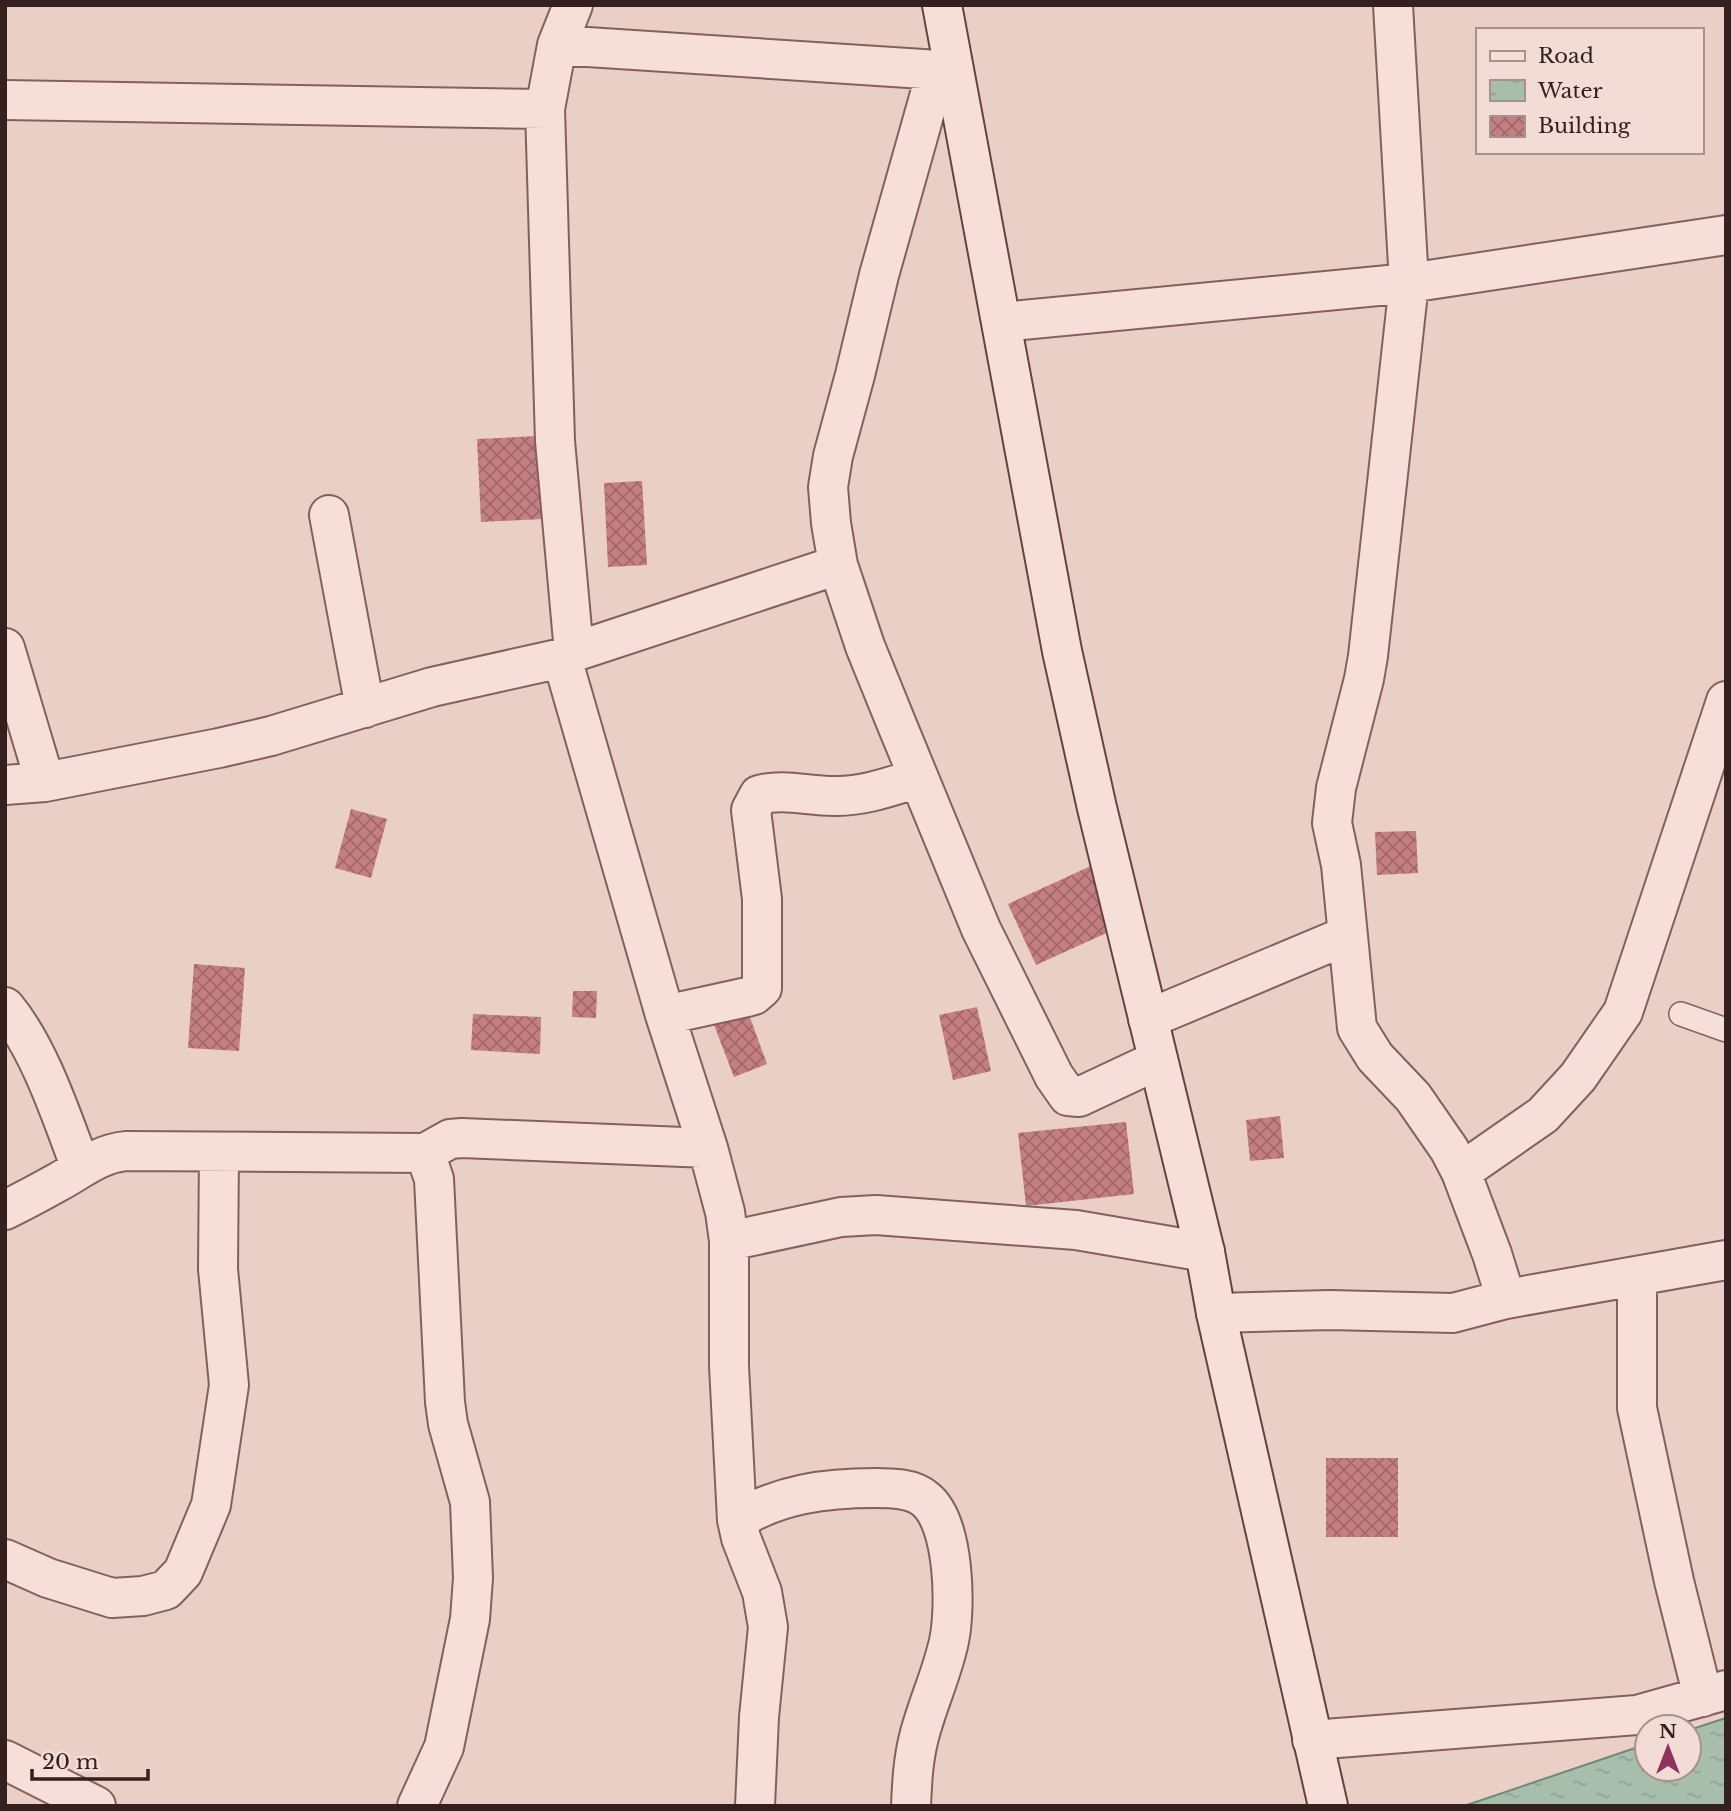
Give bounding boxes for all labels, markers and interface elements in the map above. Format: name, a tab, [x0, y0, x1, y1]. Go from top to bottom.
legend	[1476, 28, 1703, 154]
text: Road	[1538, 43, 1594, 69]
text: Water	[1537, 78, 1602, 104]
text: Building	[1538, 113, 1631, 139]
north arrow	[1633, 1713, 1703, 1783]
text: N	[1659, 1720, 1677, 1743]
scale bar	[32, 1738, 147, 1782]
text: 20 m	[42, 1749, 99, 1775]

